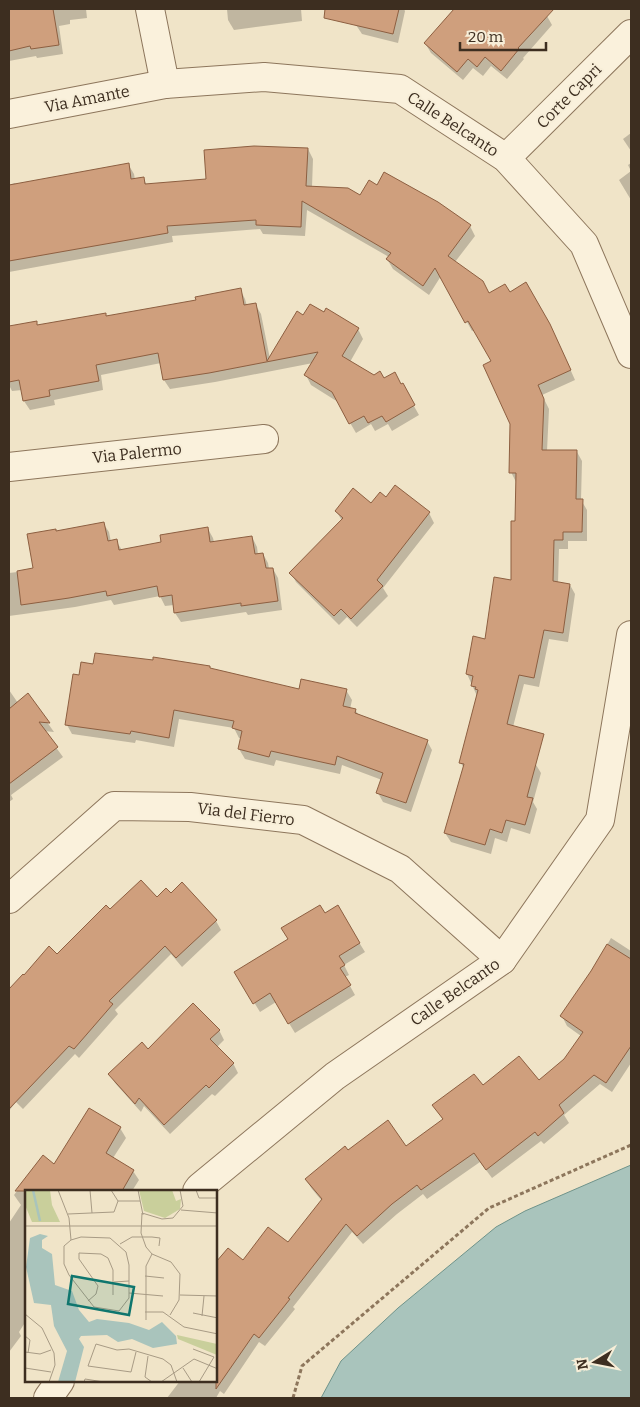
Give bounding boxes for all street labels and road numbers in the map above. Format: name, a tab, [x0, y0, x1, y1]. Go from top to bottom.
street label: Corte Capri	[533, 60, 605, 132]
street label: Via Amante	[43, 81, 131, 117]
street label: Calle Belcanto	[404, 87, 502, 161]
street label: Via Palermo	[92, 439, 182, 467]
street label: Via del Fierro	[196, 799, 296, 829]
street label: Calle Belcanto	[407, 954, 503, 1030]

